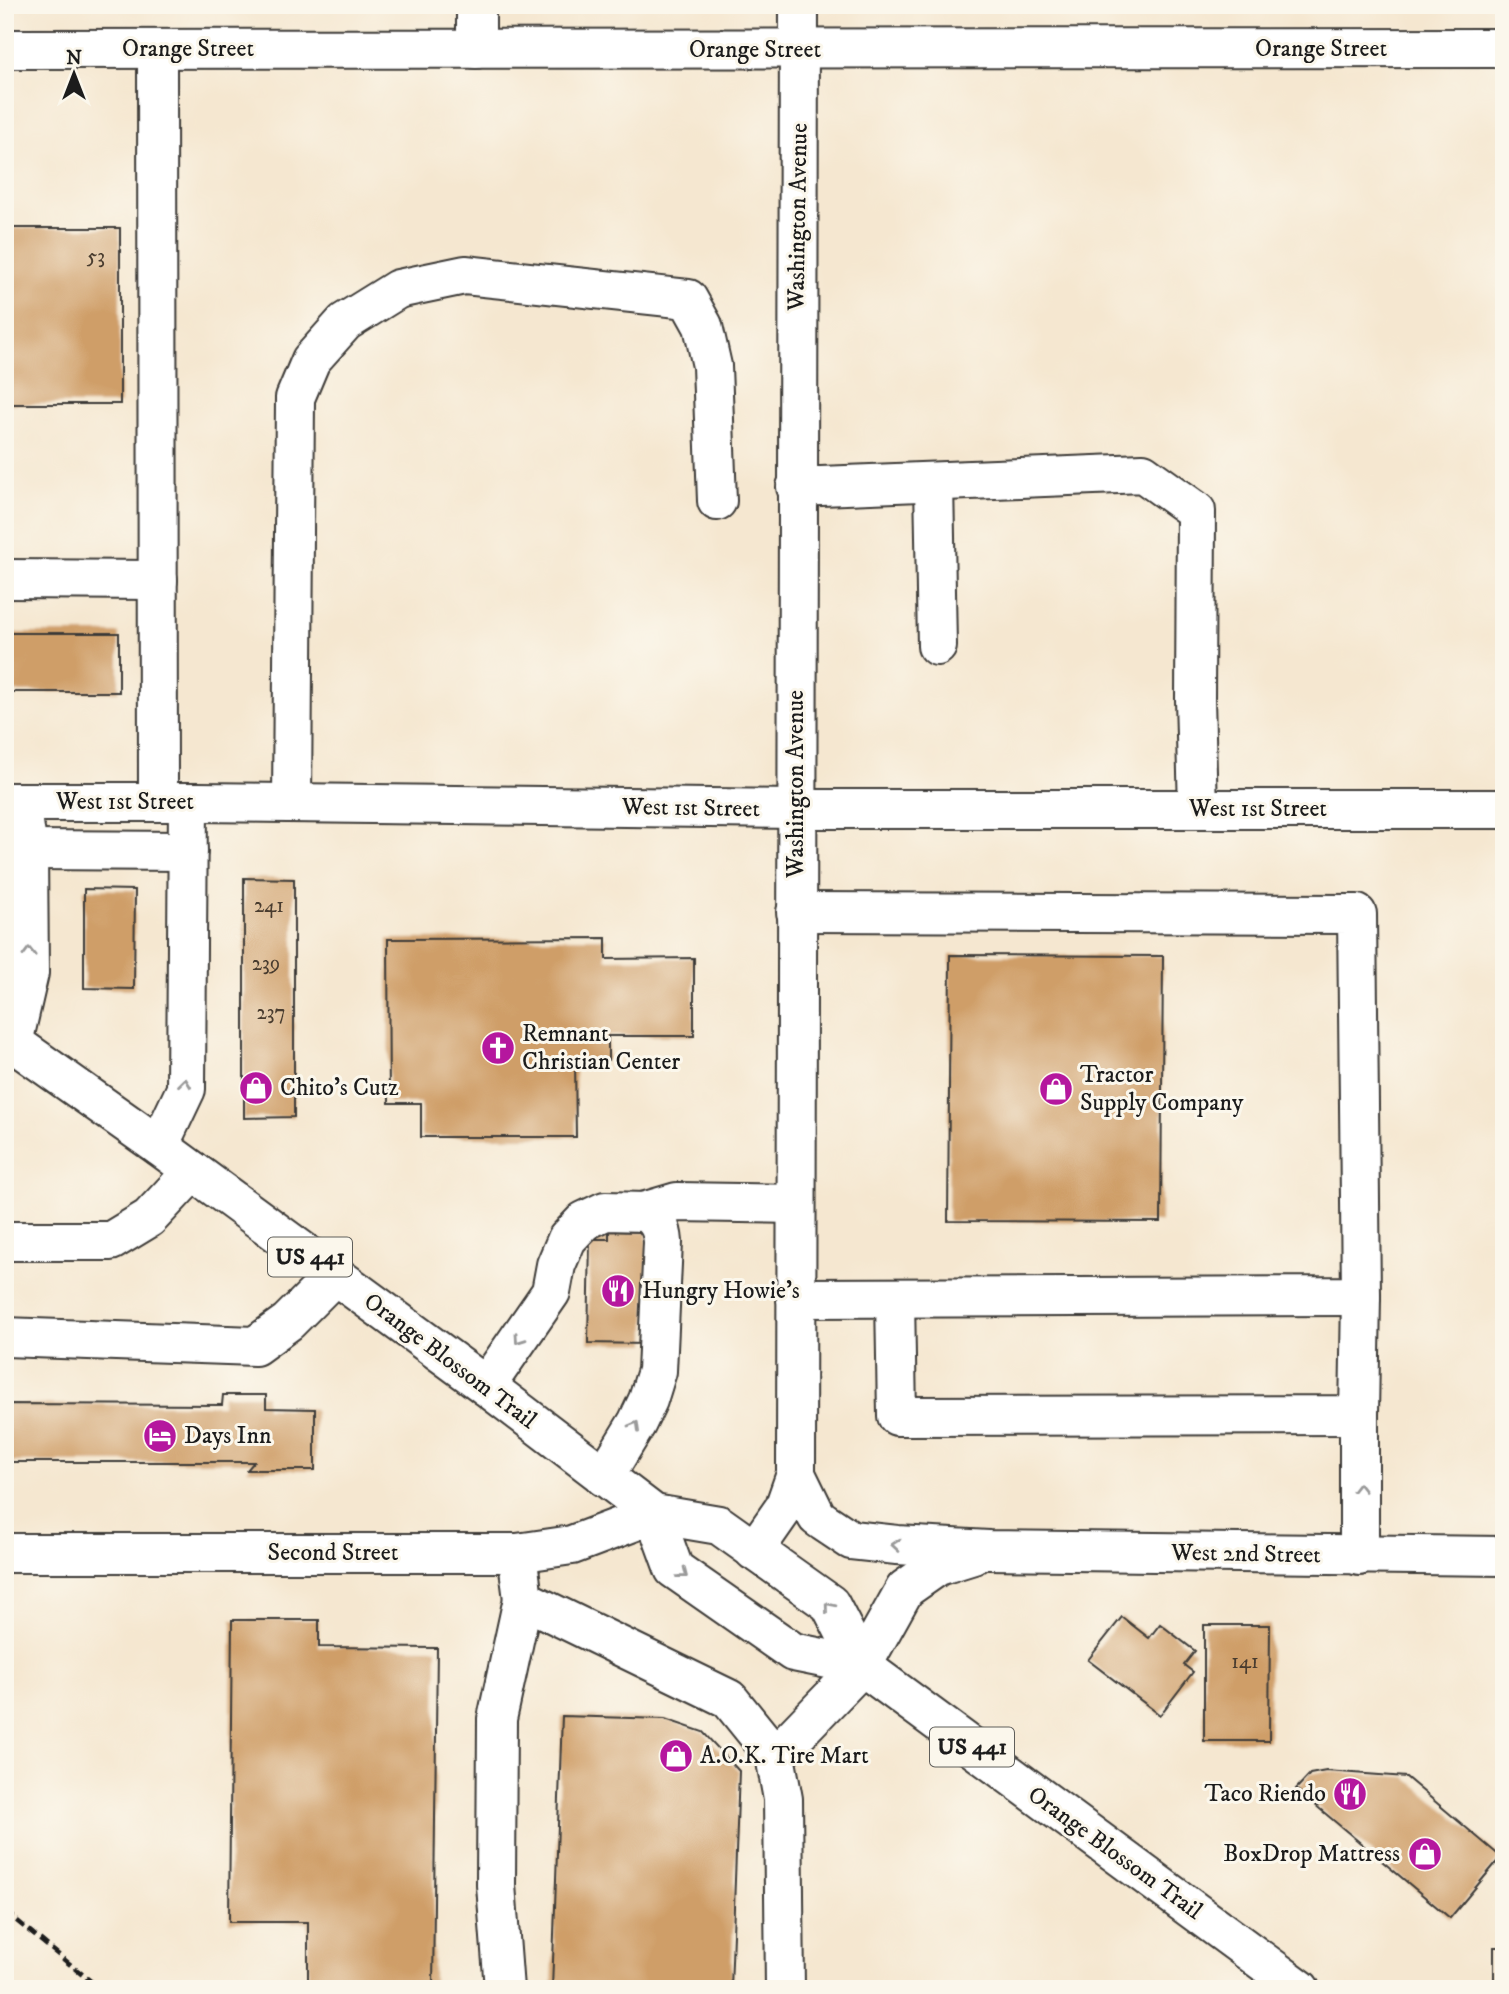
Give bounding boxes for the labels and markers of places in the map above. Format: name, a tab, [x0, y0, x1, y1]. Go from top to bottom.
place label: Remnant Christian Center	[522, 1019, 680, 1077]
church icon: Remnant Christian Center	[479, 1029, 517, 1067]
place label: Tractor Supply Company	[1080, 1060, 1244, 1118]
shop icon: Chito's Cutz	[237, 1069, 275, 1107]
shop icon: Tractor Supply Company	[1037, 1070, 1075, 1108]
place label: Chito's Cutz	[280, 1073, 399, 1103]
restaurant icon: Hungry Howie's	[599, 1272, 637, 1310]
place label: Hungry Howie's	[642, 1276, 800, 1306]
hotel icon: Days Inn	[141, 1417, 179, 1455]
place label: Days Inn	[184, 1421, 272, 1451]
shop icon: A.O.K. Tire Mart	[657, 1737, 695, 1775]
place label: A.O.K. Tire Mart	[700, 1741, 869, 1771]
restaurant icon: Taco Riendo	[1331, 1775, 1369, 1813]
place label: Taco Riendo	[1204, 1779, 1326, 1809]
shop icon: BoxDrop Mattress	[1406, 1835, 1444, 1873]
place label: BoxDrop Mattress	[1223, 1839, 1400, 1869]

